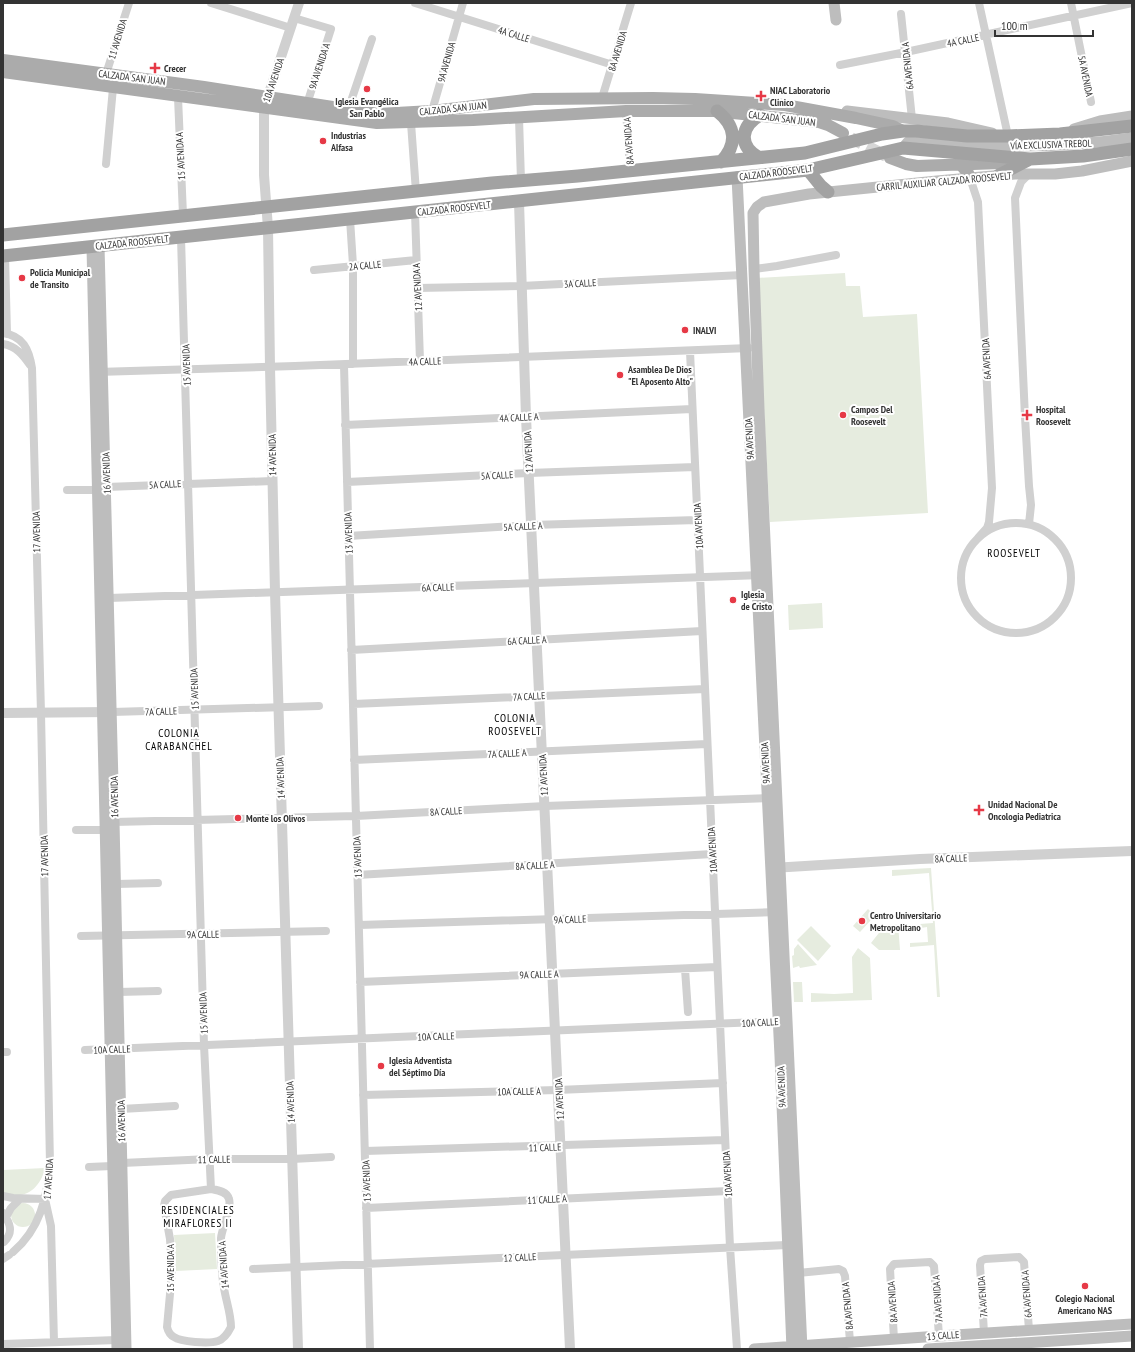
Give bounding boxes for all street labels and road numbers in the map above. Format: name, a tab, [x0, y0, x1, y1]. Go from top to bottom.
street label: 11 AVENIDA	[105, 17, 130, 61]
street label: 4A CALLE	[496, 23, 531, 45]
street label: 8A AVENIDA	[605, 29, 630, 73]
street label: 4A CALLE	[946, 31, 980, 50]
street label: 9A AVENIDA	[435, 40, 459, 84]
street label: 9A AVENIDA A	[306, 41, 333, 91]
street label: 6A AVENIDA A	[899, 41, 916, 90]
street label: 5A AVENIDA	[1075, 54, 1096, 98]
street label: 10A AVENIDA	[260, 56, 287, 104]
street label: CALZADA SAN JUAN	[98, 67, 166, 88]
street label: CALZADA SAN JUAN	[419, 99, 487, 118]
street label: CALZADA SAN JUAN	[748, 108, 816, 129]
street label: 8A AVENIDA A	[620, 116, 637, 165]
street label: 15 AVENIDA A	[173, 131, 188, 180]
street label: VÍA EXCLUSIVA TREBOL	[1009, 137, 1093, 152]
street label: CALZADA ROOSEVELT	[739, 161, 814, 183]
street label: CARRIL AUXILIAR CALZADA ROOSEVELT	[876, 169, 1013, 194]
street label: CALZADA ROOSEVELT	[417, 198, 492, 219]
street label: CALZADA ROOSEVELT	[95, 232, 170, 253]
street label: 2A CALLE	[348, 258, 382, 273]
street label: 12 AVENIDA A	[410, 262, 425, 311]
street label: 3A CALLE	[563, 276, 597, 291]
street label: 6A AVENIDA	[979, 338, 994, 380]
street label: 15 AVENIDA	[179, 344, 194, 386]
street label: 4A CALLE	[408, 354, 442, 369]
street label: 4A CALLE A	[499, 410, 539, 425]
street label: 9A AVENIDA	[742, 418, 757, 460]
street label: 12 AVENIDA	[521, 431, 536, 473]
street label: 14 AVENIDA	[266, 434, 279, 476]
street label: 16 AVENIDA	[99, 452, 114, 494]
street label: 5A CALLE	[480, 468, 514, 483]
street label: 5A CALLE	[148, 477, 182, 492]
street label: 10A AVENIDA	[691, 502, 706, 549]
street label: 17 AVENIDA	[30, 511, 43, 553]
street label: 13 AVENIDA	[341, 512, 356, 554]
street label: 5A CALLE A	[503, 519, 543, 534]
street label: 6A CALLE	[421, 580, 455, 595]
street label: 6A CALLE A	[507, 633, 547, 648]
street label: 15 AVENIDA	[187, 668, 202, 710]
street label: 7A CALLE	[512, 689, 546, 704]
street label: 7A CALLE	[145, 704, 177, 719]
street label: 9A AVENIDA	[758, 742, 773, 784]
street label: 7A CALLE A	[487, 746, 527, 761]
street label: 12 AVENIDA	[536, 754, 551, 796]
street label: 14 AVENIDA	[273, 757, 288, 799]
street label: 16 AVENIDA	[108, 776, 121, 818]
street label: 8A CALLE	[429, 804, 463, 819]
street label: 10A AVENIDA	[705, 826, 720, 873]
street label: 17 AVENIDA	[38, 835, 51, 877]
street label: 13 AVENIDA	[350, 836, 365, 878]
street label: 8A CALLE	[934, 851, 968, 866]
street label: 8A CALLE A	[515, 858, 555, 873]
street label: 9A CALLE	[553, 912, 587, 927]
street label: 9A CALLE	[187, 928, 219, 941]
street label: 9A CALLE A	[519, 967, 559, 982]
street label: 15 AVENIDA	[196, 992, 211, 1034]
street label: 10A CALLE	[741, 1015, 779, 1030]
street label: 10A CALLE	[417, 1029, 455, 1044]
street label: 10A CALLE	[93, 1042, 131, 1057]
street label: 9A AVENIDA	[774, 1066, 789, 1108]
street label: 12 AVENIDA	[552, 1078, 567, 1120]
street label: 14 AVENIDA	[283, 1081, 298, 1123]
street label: 10A CALLE A	[497, 1085, 541, 1098]
street label: 16 AVENIDA	[115, 1100, 128, 1142]
street label: 11 CALLE	[528, 1140, 562, 1155]
street label: 10A AVENIDA	[720, 1150, 735, 1197]
street label: 11 CALLE	[198, 1153, 231, 1166]
street label: 17 AVENIDA	[41, 1158, 56, 1200]
street label: 13 AVENIDA	[359, 1160, 374, 1202]
street label: 11 CALLE A	[527, 1192, 567, 1207]
street label: 14 AVENIDA A	[215, 1240, 232, 1289]
street label: 15 AVENIDA A	[164, 1244, 177, 1292]
street label: 12 CALLE	[503, 1250, 537, 1265]
street label: 6A AVENIDA A	[1018, 1269, 1035, 1318]
street label: 7A AVENIDA A	[929, 1275, 946, 1323]
street label: 7A AVENIDA	[975, 1276, 990, 1318]
street label: 8A AVENIDA A	[839, 1281, 856, 1330]
street label: 8A AVENIDA	[885, 1281, 900, 1323]
street label: 13 CALLE	[926, 1328, 960, 1343]

